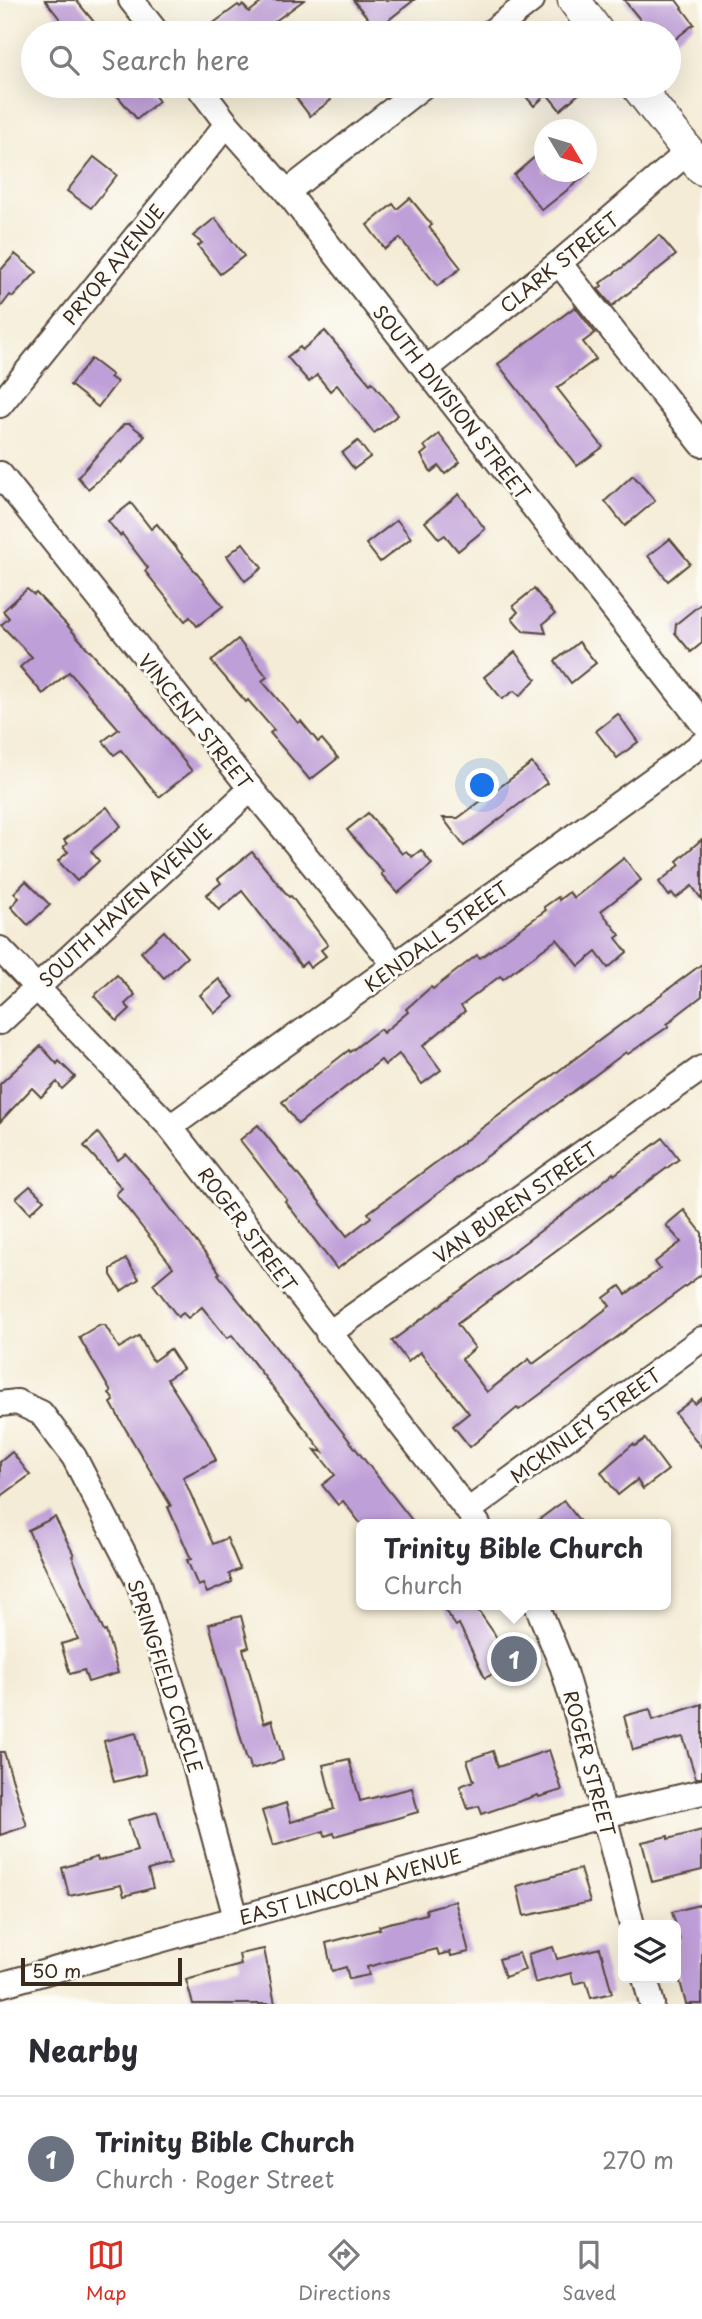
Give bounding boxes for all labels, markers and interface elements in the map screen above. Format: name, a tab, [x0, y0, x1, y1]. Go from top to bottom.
search box	[21, 21, 681, 98]
text: Search here	[101, 40, 250, 79]
icon: search	[45, 41, 83, 79]
north arrow	[534, 119, 597, 182]
street label: PRYOR AVENUE	[56, 198, 170, 330]
street label: CLARK STREET	[493, 205, 625, 319]
street label: SOUTH DIVISION STREET	[367, 299, 537, 505]
street label: VINCENT STREET	[132, 647, 260, 795]
your location	[465, 768, 499, 802]
street label: SOUTH HAVEN AVENUE	[32, 817, 218, 993]
street label: KENDALL STREET	[358, 874, 514, 998]
street label: VAN BUREN STREET	[427, 1135, 603, 1269]
street label: ROGER STREET	[192, 1161, 304, 1297]
street label: MCKINLEY STREET	[504, 1361, 666, 1489]
popup	[356, 1519, 671, 1610]
text: Trinity Bible Church	[384, 1528, 644, 1567]
text: Church	[384, 1567, 463, 1602]
street label: SPRINGFIELD CIRCLE	[121, 1575, 211, 1777]
pin: 1	[491, 1633, 537, 1685]
street label: ROGER STREET	[557, 1687, 623, 1839]
street label: EAST LINCOLN AVENUE	[236, 1841, 464, 1931]
map controls	[618, 1920, 681, 1983]
button: layers	[618, 1920, 681, 1983]
scale bar	[21, 1955, 182, 1987]
text: 50 m	[32, 1956, 81, 1984]
text: Nearby	[28, 2027, 138, 2072]
text: Trinity Bible Church	[95, 2122, 355, 2161]
text: 1	[46, 2142, 57, 2177]
text: 270 m	[602, 2142, 674, 2177]
text: Church · Roger Street	[95, 2161, 334, 2196]
tab: Map	[86, 2236, 126, 2306]
tab: Directions	[298, 2236, 391, 2306]
tab: Saved	[562, 2236, 616, 2306]

